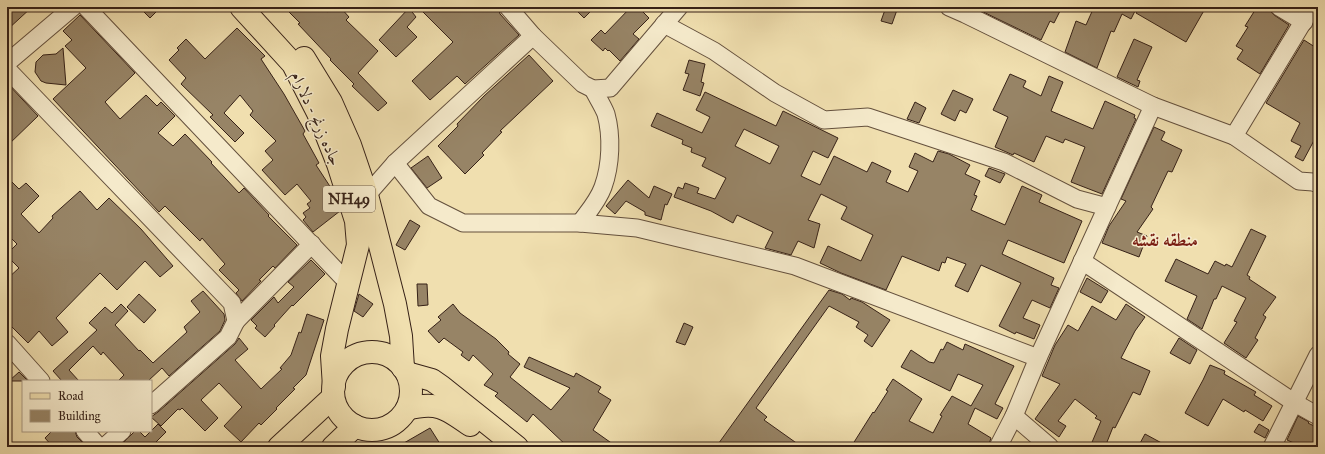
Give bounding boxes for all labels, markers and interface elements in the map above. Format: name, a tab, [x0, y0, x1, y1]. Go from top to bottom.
street label: جاده زرنج - دلارام	[283, 68, 346, 170]
road number: NH49	[323, 186, 375, 212]
district label: منطقه نقشه	[1132, 229, 1198, 251]
legend	[22, 380, 152, 432]
text: Road	[58, 389, 84, 403]
text: Building	[58, 409, 101, 424]

